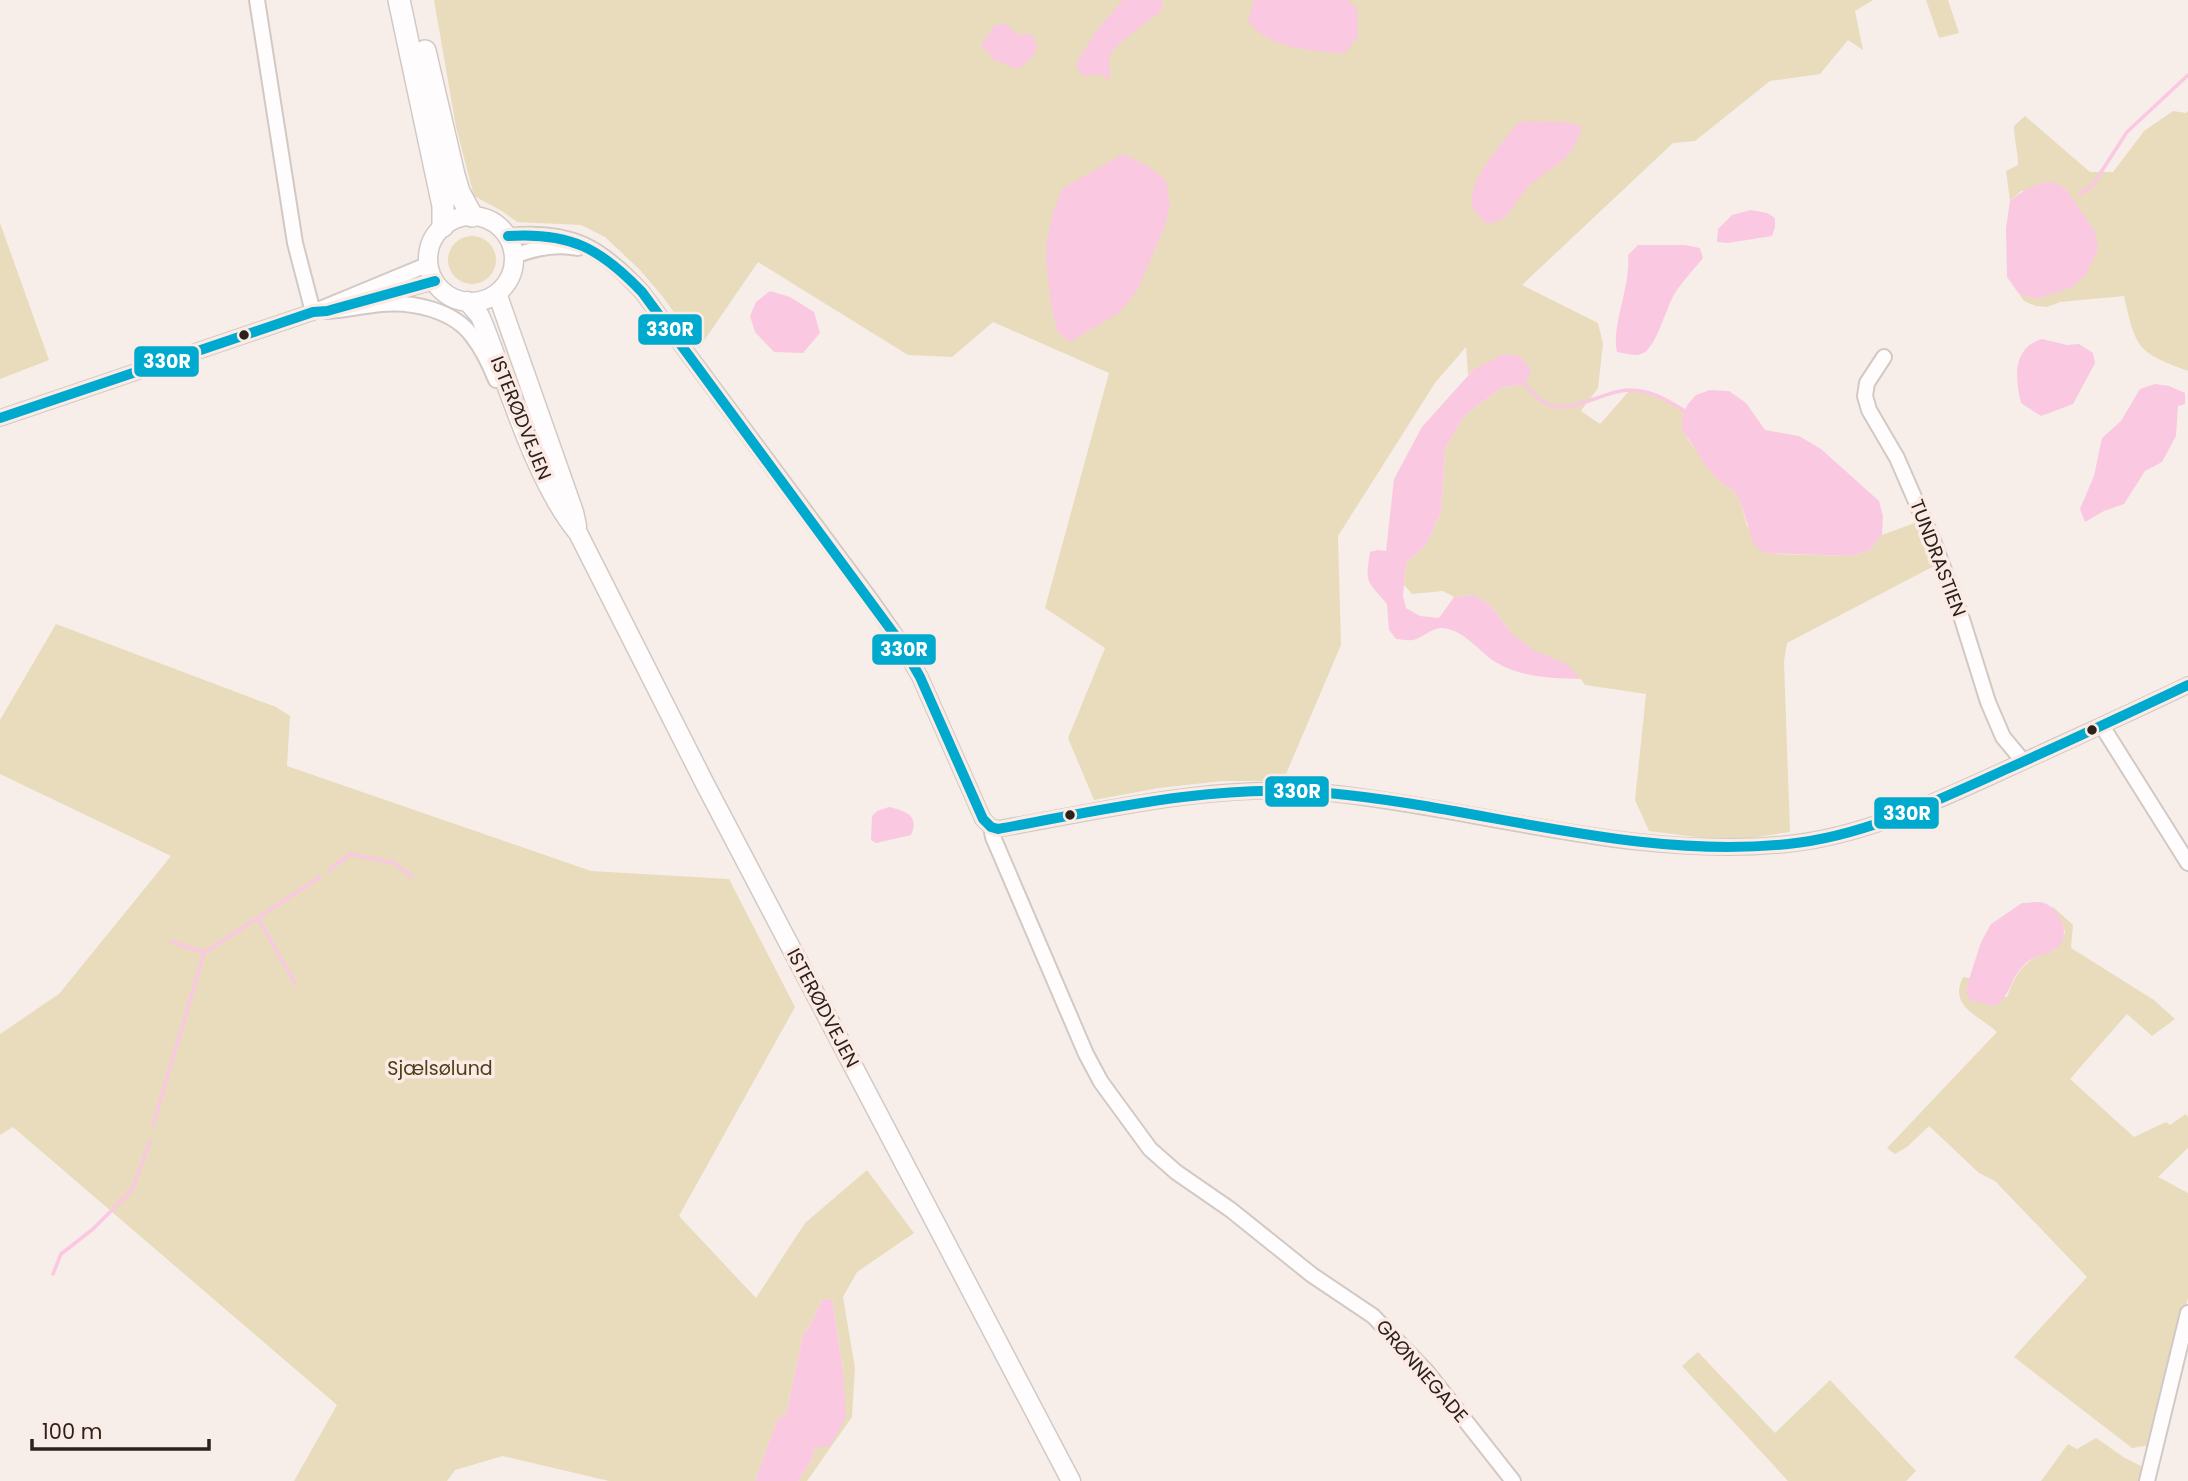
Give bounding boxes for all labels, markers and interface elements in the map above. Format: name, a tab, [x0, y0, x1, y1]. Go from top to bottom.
line badge: 330R	[637, 313, 703, 346]
text: 330R	[646, 316, 694, 343]
unlabelled marker	[237, 328, 251, 342]
line badge: 330R	[133, 345, 200, 378]
text: 330R	[143, 348, 191, 375]
street label: ISTERØDVEJEN	[484, 352, 558, 484]
street label: TUNDRASTIEN	[1903, 496, 1973, 620]
line badge: 330R	[871, 633, 937, 666]
text: 330R	[880, 636, 928, 663]
unlabelled marker	[2085, 723, 2099, 737]
line badge: 330R	[1264, 775, 1330, 808]
text: 330R	[1273, 778, 1321, 805]
line badge: 330R	[1873, 796, 1940, 830]
text: 330R	[1883, 800, 1931, 827]
unlabelled marker	[1063, 808, 1077, 822]
street label: ISTERØDVEJEN	[780, 944, 866, 1072]
park label: Sjælsølund	[387, 1055, 493, 1082]
street label: GRØNNEGADE	[1370, 1314, 1474, 1428]
scale bar	[32, 1408, 208, 1452]
text: 100 m	[42, 1417, 102, 1446]

